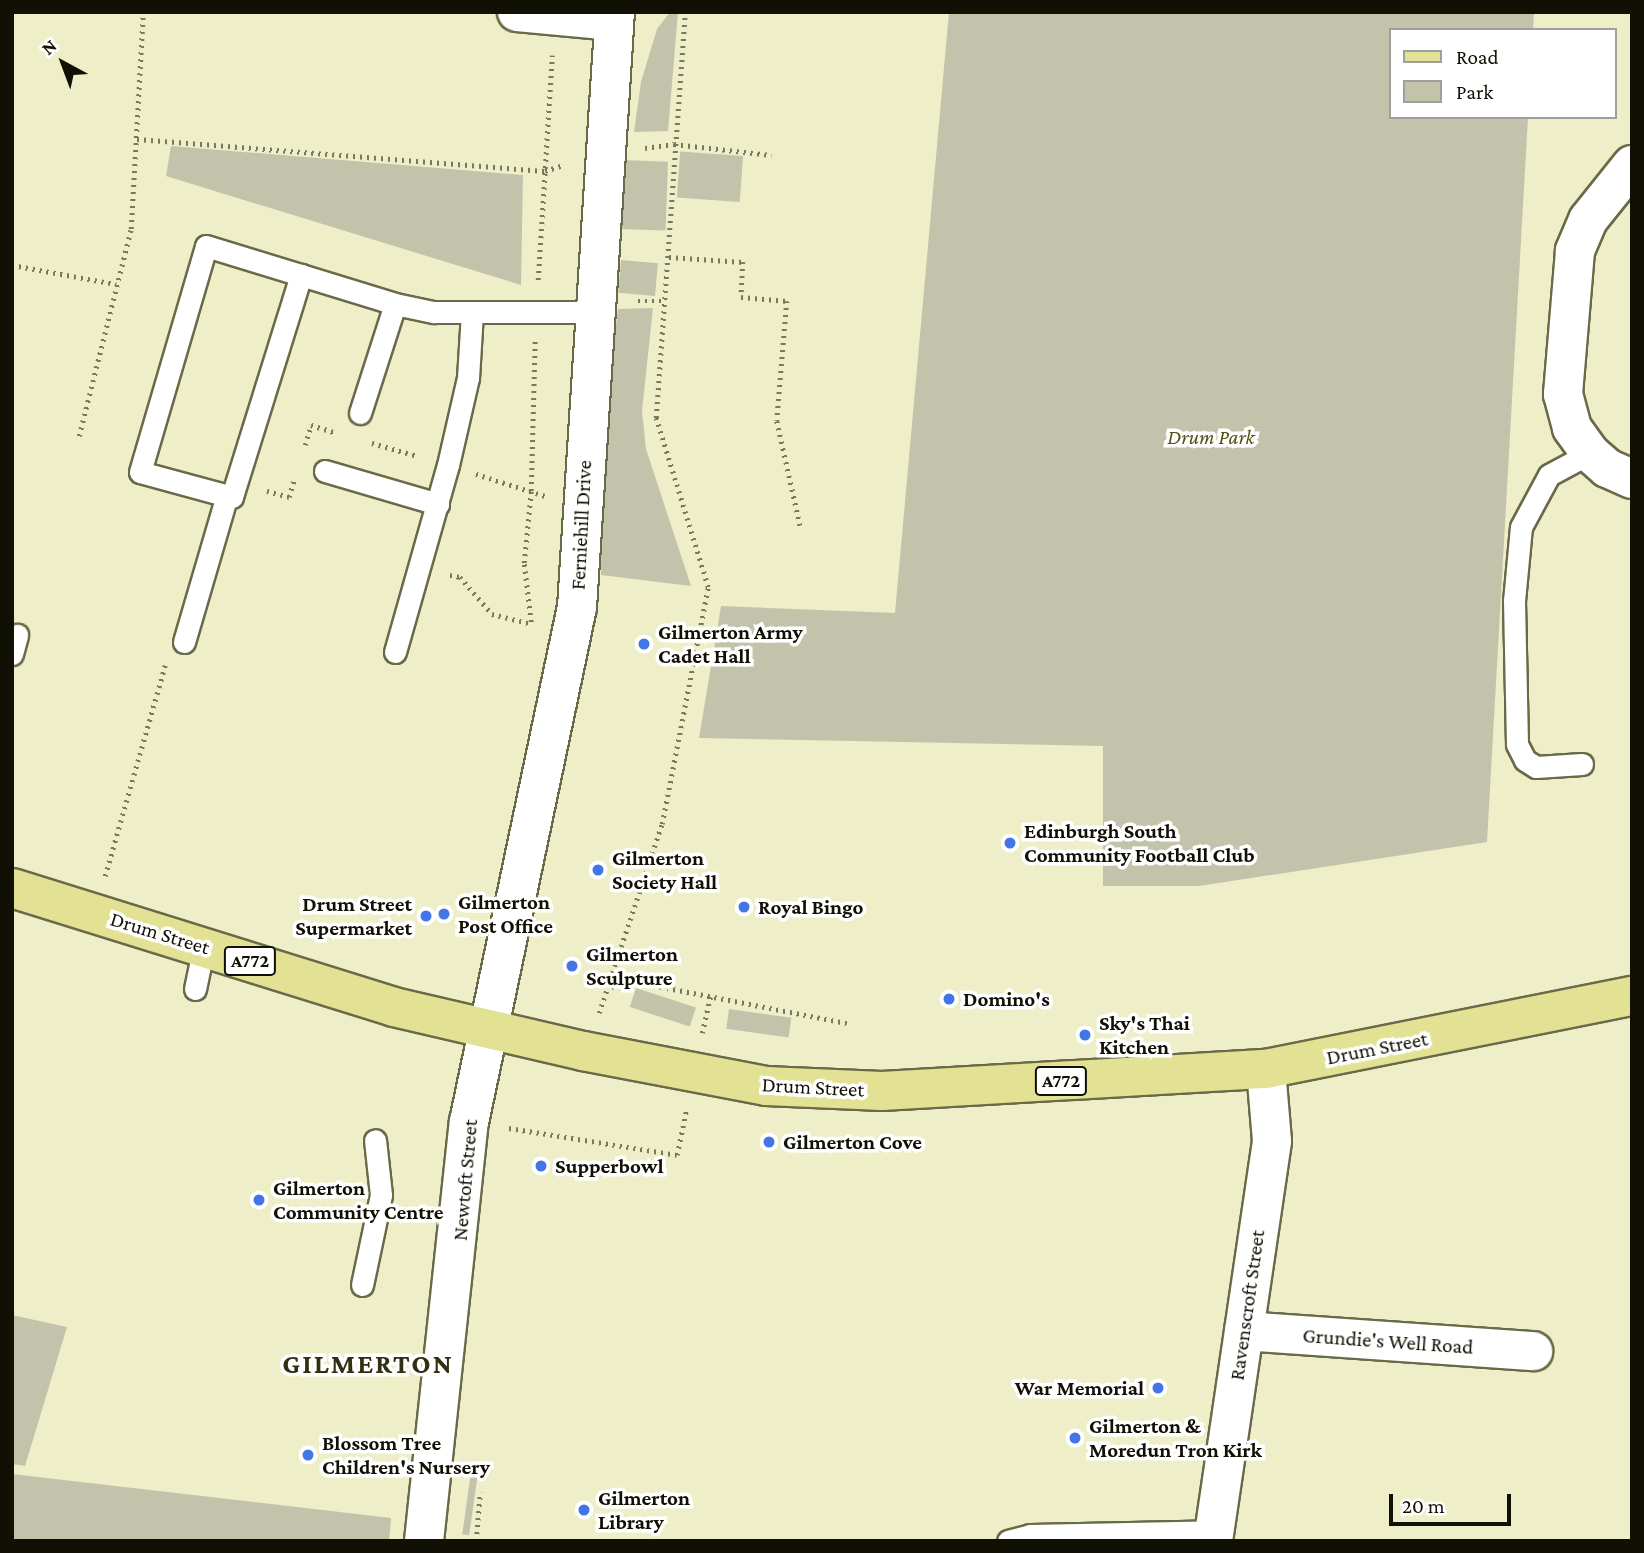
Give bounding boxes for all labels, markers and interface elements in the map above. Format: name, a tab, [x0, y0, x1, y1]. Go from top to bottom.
north arrow	[28, 28, 98, 98]
legend	[1388, 28, 1616, 119]
text: N	[37, 35, 61, 59]
text: Road	[1456, 45, 1499, 69]
text: Park	[1456, 80, 1493, 104]
park label: Drum Park	[1167, 424, 1255, 450]
street label: Ferniehill Drive	[565, 459, 597, 591]
place label: Gilmerton Army Cadet Hall	[658, 619, 803, 669]
marker: Gilmerton Army Cadet Hall	[636, 636, 652, 652]
place label: Edinburgh South Community Football Club	[1024, 818, 1255, 868]
marker: Edinburgh South Community Football Club	[1002, 835, 1018, 851]
place label: Gilmerton Society Hall	[612, 845, 717, 895]
marker: Gilmerton Society Hall	[590, 862, 606, 878]
place label: Gilmerton Post Office	[458, 889, 553, 939]
place label: Drum Street Supermarket	[295, 891, 412, 941]
place label: Royal Bingo	[758, 894, 864, 920]
marker: Royal Bingo	[736, 899, 752, 915]
street label: Drum Street	[107, 906, 213, 960]
marker: Gilmerton Post Office	[436, 906, 452, 922]
marker: Drum Street Supermarket	[418, 908, 434, 924]
place label: Gilmerton Sculpture	[586, 941, 678, 991]
road number: A772	[224, 945, 276, 976]
marker: Gilmerton Sculpture	[564, 958, 580, 974]
place label: Domino's	[963, 986, 1050, 1012]
marker: Domino's	[941, 991, 957, 1007]
place label: Sky's Thai Kitchen	[1099, 1010, 1190, 1060]
street label: Drum Street	[1324, 1026, 1430, 1070]
marker: Sky's Thai Kitchen	[1077, 1027, 1093, 1043]
road number: A772	[1035, 1065, 1087, 1096]
street label: Drum Street	[761, 1072, 865, 1102]
street label: Newtoft Street	[447, 1118, 483, 1242]
place label: Gilmerton Cove	[783, 1129, 922, 1155]
marker: Gilmerton Cove	[761, 1134, 777, 1150]
place label: Supperbowl	[555, 1153, 664, 1179]
marker: Supperbowl	[533, 1158, 549, 1174]
place label: Gilmerton Community Centre	[273, 1175, 443, 1225]
marker: Gilmerton Community Centre	[251, 1192, 267, 1208]
street label: Ravenscroft Street	[1224, 1228, 1270, 1382]
street label: Grundie's Well Road	[1302, 1322, 1474, 1360]
district label: GILMERTON	[283, 1347, 453, 1381]
place label: War Memorial	[1015, 1375, 1144, 1401]
marker: War Memorial	[1150, 1380, 1166, 1396]
place label: Gilmerton & Moredun Tron Kirk	[1089, 1413, 1262, 1463]
place label: Blossom Tree Children's Nursery	[322, 1430, 490, 1480]
marker: Gilmerton & Moredun Tron Kirk	[1067, 1430, 1083, 1446]
marker: Blossom Tree Children's Nursery	[300, 1447, 316, 1463]
scale bar	[1392, 1480, 1514, 1524]
place label: Gilmerton Library	[598, 1485, 690, 1535]
text: 20 m	[1402, 1494, 1445, 1518]
marker: Gilmerton Library	[576, 1502, 592, 1518]

